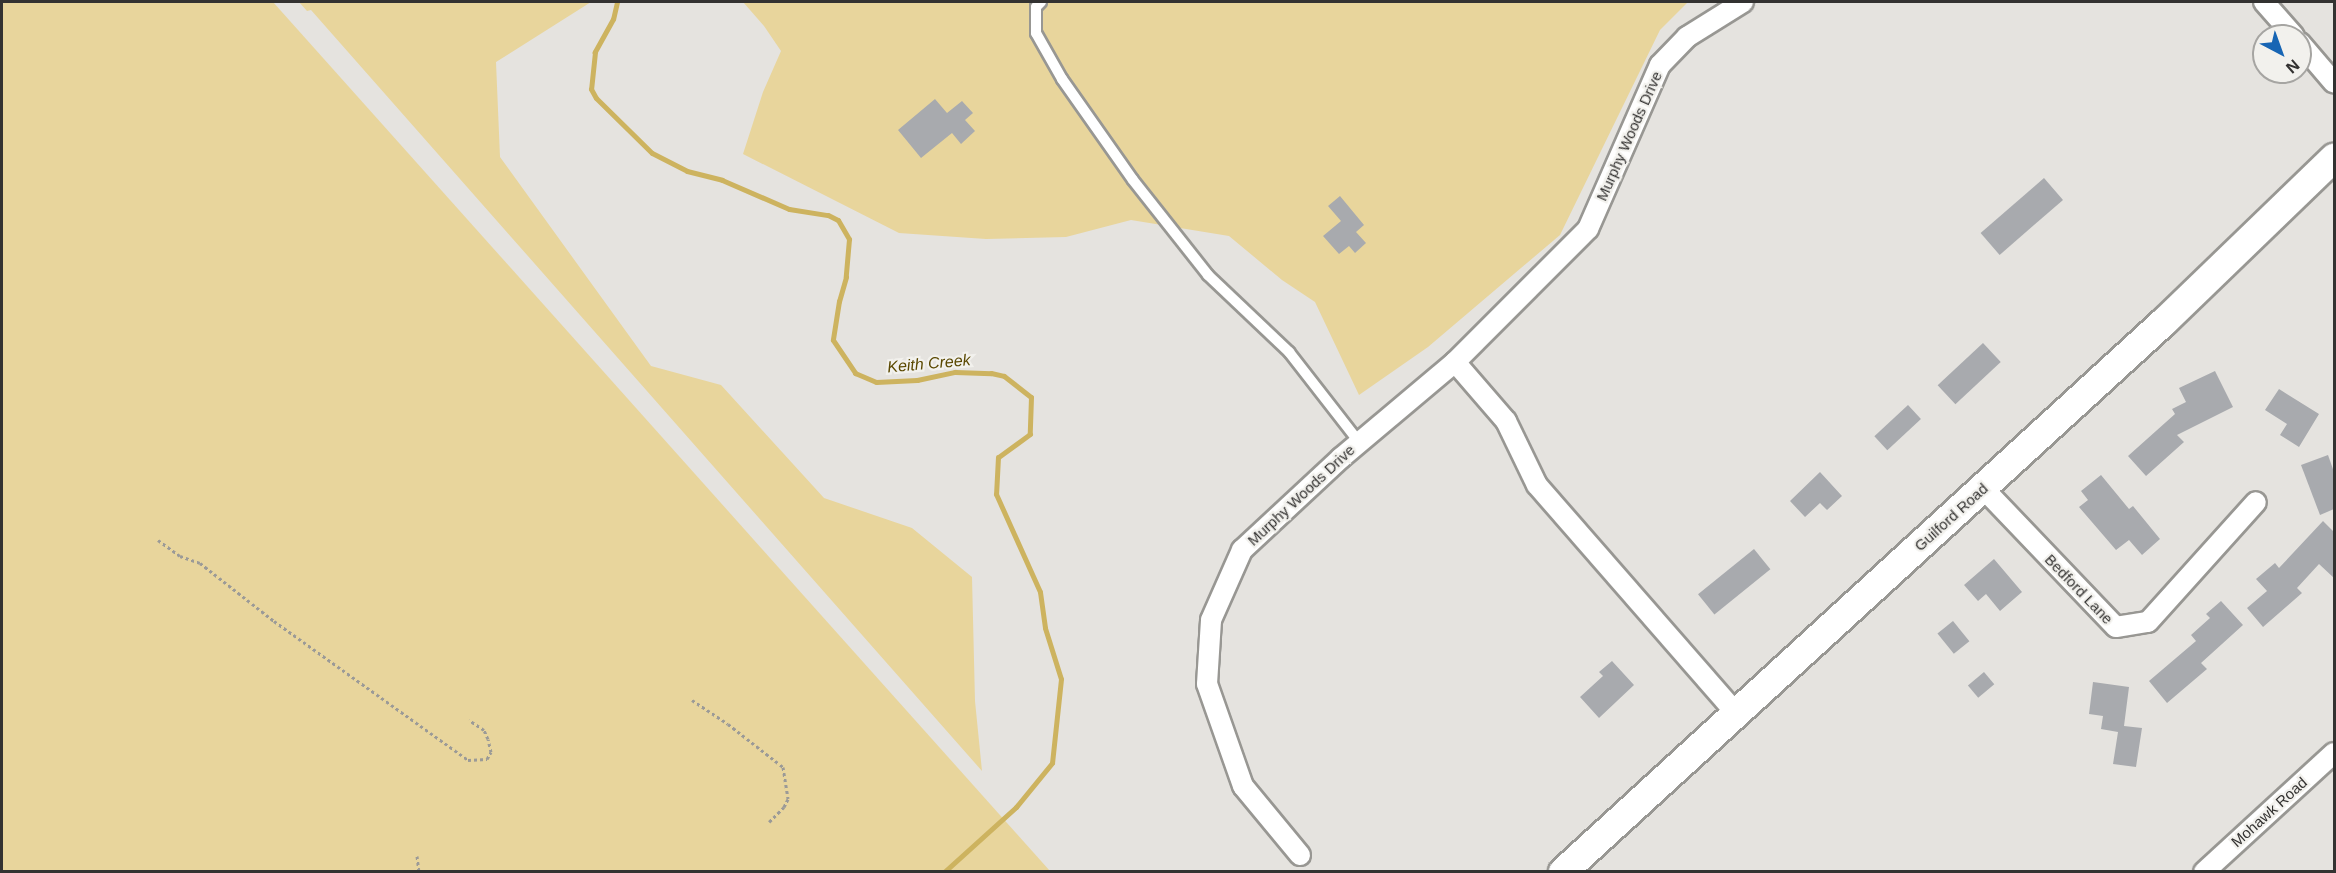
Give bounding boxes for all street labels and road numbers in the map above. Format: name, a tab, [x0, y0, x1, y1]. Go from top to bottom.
street label: Murphy Woods Drive	[1592, 68, 1666, 204]
street label: Murphy Woods Drive	[1244, 441, 1358, 549]
street label: Guilford Road	[1911, 479, 1991, 555]
street label: Bedford Lane	[2041, 550, 2117, 628]
street label: Mohawk Road	[2227, 773, 2311, 851]

